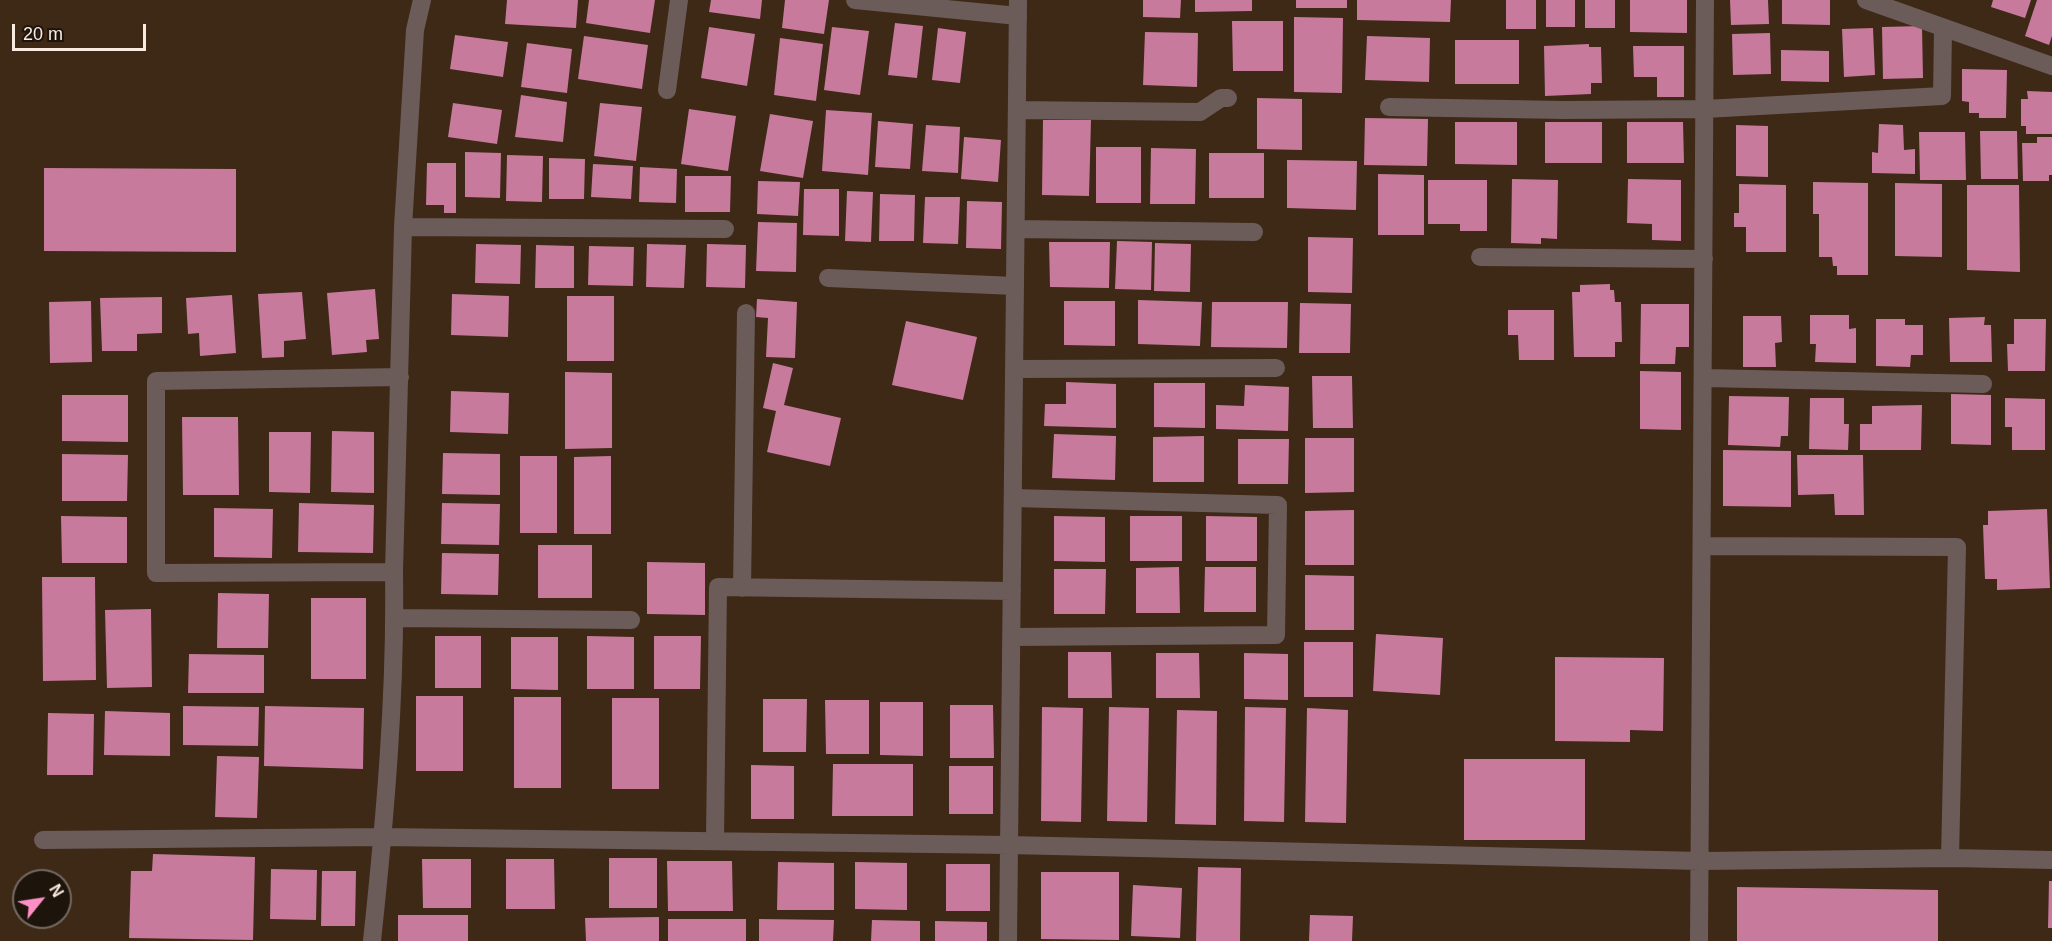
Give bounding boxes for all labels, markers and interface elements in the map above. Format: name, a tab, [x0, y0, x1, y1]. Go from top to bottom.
scale bar	[15, 12, 148, 50]
text: 20 m	[23, 24, 63, 44]
north arrow	[12, 869, 72, 929]
text: N	[46, 881, 67, 900]

